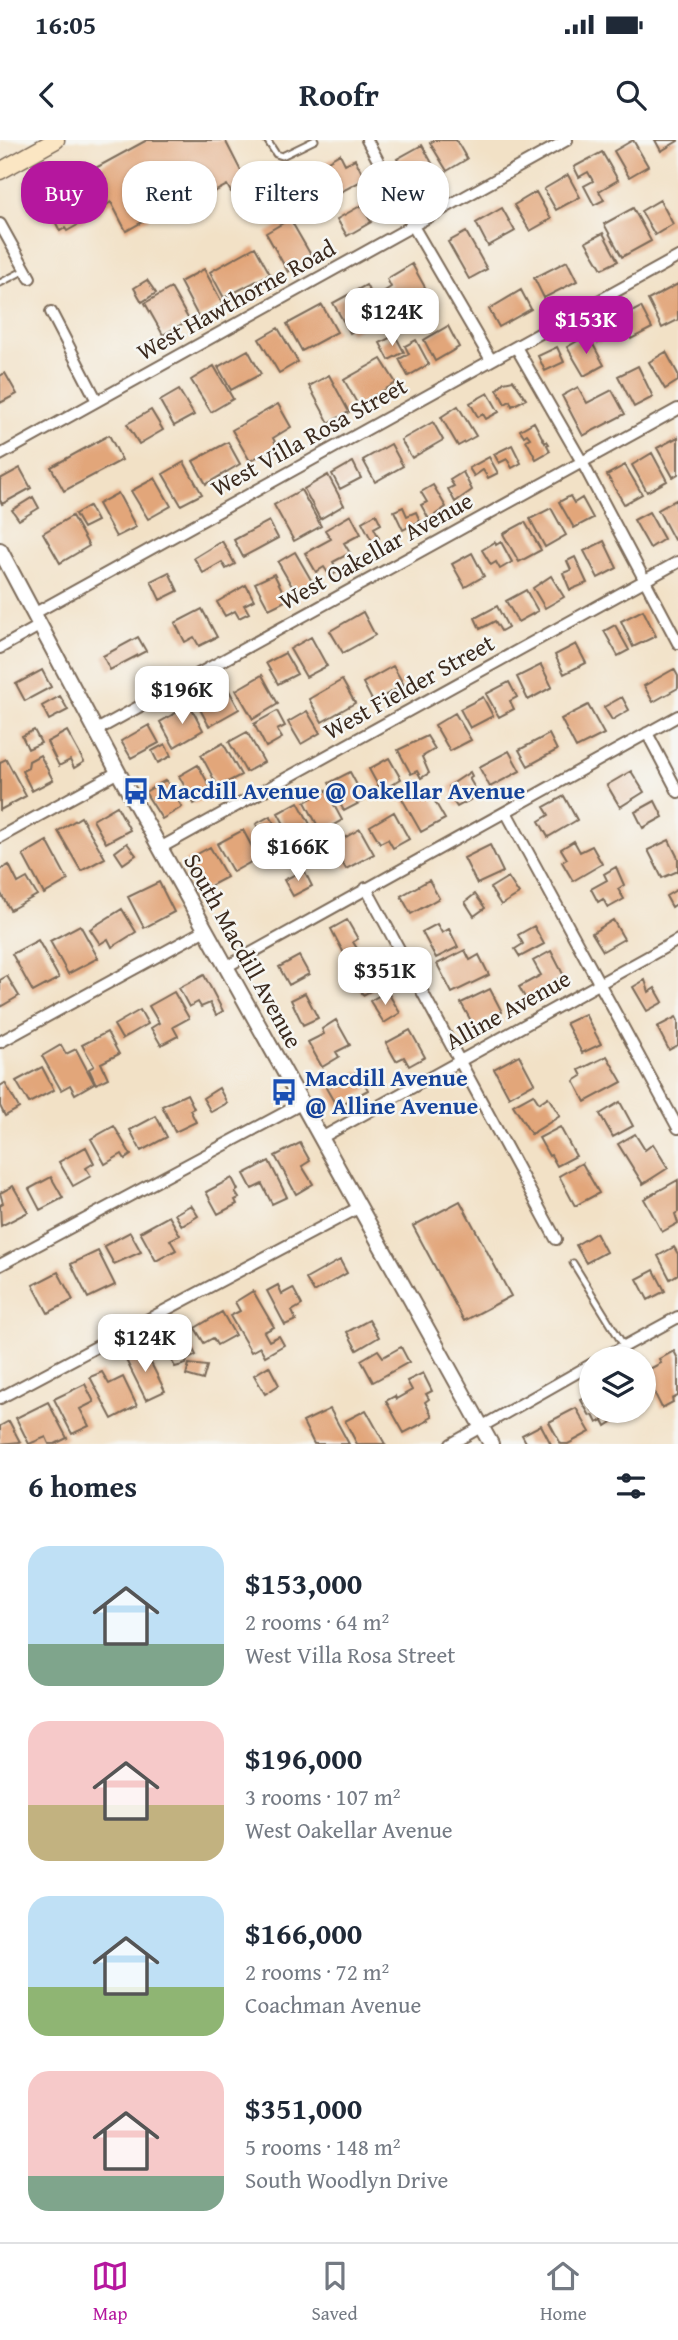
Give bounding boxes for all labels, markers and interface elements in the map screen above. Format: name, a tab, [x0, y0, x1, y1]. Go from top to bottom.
text: 16:05	[35, 5, 96, 44]
text: Roofr	[299, 71, 379, 118]
icon: back	[28, 76, 66, 114]
icon: search	[612, 76, 650, 114]
chip: Buy	[21, 161, 108, 224]
chip: Rent	[122, 161, 217, 224]
chip: Filters	[231, 161, 343, 224]
chip: New	[357, 161, 449, 224]
street label: West Hawthorne Road	[130, 230, 342, 369]
pin: $124K	[343, 288, 441, 348]
text: $124K	[361, 294, 423, 327]
pin: $153K	[537, 296, 635, 356]
text: $153K	[555, 302, 617, 335]
street label: West Villa Rosa Street	[204, 368, 414, 505]
street label: West Oakellar Avenue	[273, 483, 479, 618]
street label: West Fielder Street	[317, 625, 501, 748]
pin: $196K	[133, 666, 231, 726]
text: $196K	[151, 672, 213, 705]
place label: Macdill Avenue @ Oakellar Avenue	[157, 773, 525, 808]
bus stop icon: Macdill Avenue @ Oakellar Avenue	[121, 776, 151, 806]
pin: $166K	[249, 824, 347, 883]
text: $166K	[267, 829, 329, 862]
street label: South Macdill Avenue	[175, 847, 312, 1055]
pin: $351K	[336, 948, 434, 1007]
text: $351K	[354, 953, 416, 986]
street label: Alline Avenue	[439, 961, 577, 1058]
place label: Macdill Avenue @ Alline Avenue	[305, 1060, 478, 1123]
bus stop icon: Macdill Avenue @ Alline Avenue	[269, 1077, 299, 1107]
pin: $124K	[96, 1314, 194, 1374]
text: $124K	[114, 1320, 176, 1353]
map controls	[579, 1346, 656, 1423]
button: layers	[579, 1346, 656, 1423]
text: 6 homes	[28, 1464, 137, 1508]
icon: filters	[612, 1467, 650, 1505]
text: $153,000	[245, 1561, 362, 1605]
icon: home	[84, 1574, 168, 1658]
text: 2 rooms · 64 m²	[245, 1605, 389, 1638]
text: West Villa Rosa Street	[245, 1638, 455, 1671]
text: $196,000	[245, 1736, 362, 1780]
icon: home	[84, 1749, 168, 1833]
text: 3 rooms · 107 m²	[245, 1780, 400, 1813]
text: West Oakellar Avenue	[245, 1813, 453, 1846]
text: $166,000	[245, 1911, 362, 1955]
icon: home	[84, 1924, 168, 2008]
text: 2 rooms · 72 m²	[245, 1955, 389, 1988]
text: Coachman Avenue	[245, 1988, 421, 2021]
text: $351,000	[245, 2086, 362, 2130]
icon: home	[84, 2099, 168, 2183]
text: 5 rooms · 148 m²	[245, 2130, 400, 2163]
text: South Woodlyn Drive	[245, 2163, 448, 2196]
tab: Map	[91, 2257, 129, 2327]
tab: Saved	[312, 2257, 358, 2327]
tab: Home	[540, 2257, 587, 2327]

